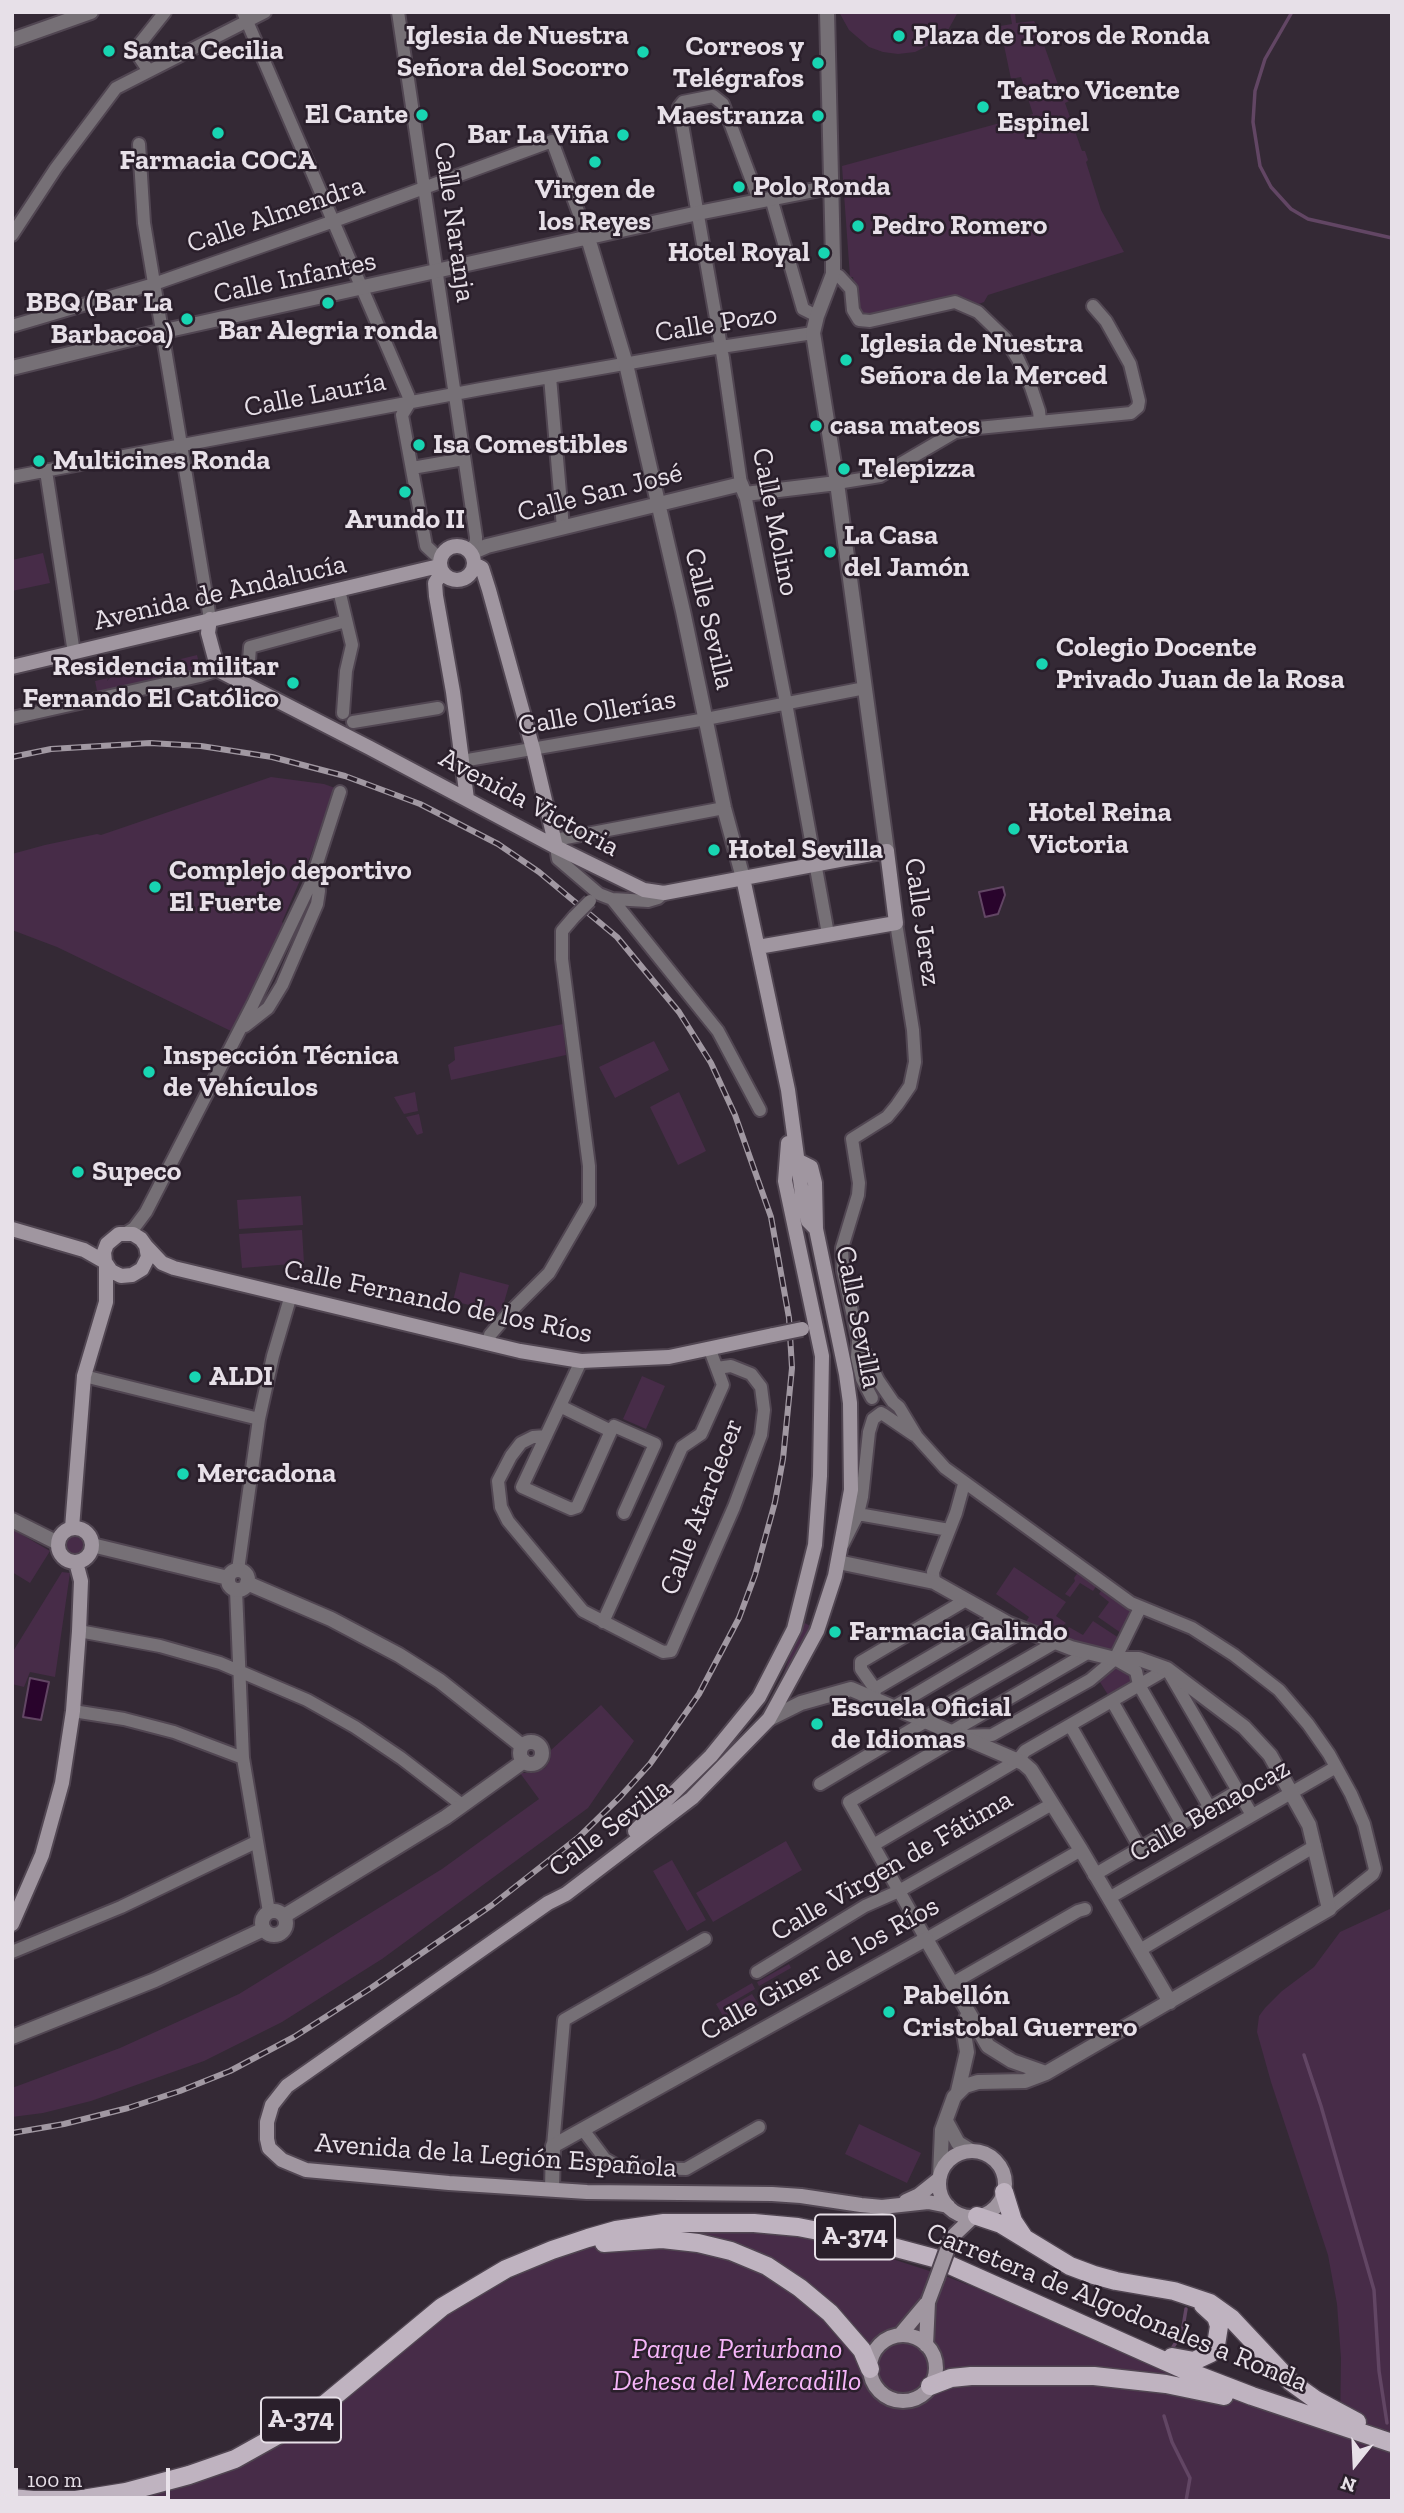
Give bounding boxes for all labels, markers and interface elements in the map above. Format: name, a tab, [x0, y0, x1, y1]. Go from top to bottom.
place label: Iglesia de Nuestra Señora del Socorro	[397, 19, 629, 85]
place label: Plaza de Toros de Ronda	[913, 19, 1210, 53]
marker: Plaza de Toros de Ronda	[891, 28, 907, 44]
place label: Correos y Telégrafos	[673, 30, 804, 96]
place label: Santa Cecilia	[123, 34, 284, 68]
marker: Santa Cecilia	[101, 43, 117, 59]
marker: Iglesia de Nuestra Señora del Socorro	[635, 44, 651, 60]
marker: Correos y Telégrafos	[810, 55, 826, 71]
place label: Teatro Vicente Espinel	[997, 74, 1180, 140]
place label: El Cante	[305, 98, 408, 132]
place label: Maestranza	[657, 99, 804, 133]
marker: Teatro Vicente Espinel	[975, 99, 991, 115]
marker: El Cante	[414, 107, 430, 123]
marker: Maestranza	[810, 108, 826, 124]
place label: Bar La Viña	[467, 118, 609, 152]
marker: Farmacia COCA	[210, 125, 226, 141]
marker: Bar La Viña	[615, 127, 631, 143]
street label: Calle Naranja	[426, 140, 482, 304]
place label: Farmacia COCA	[120, 144, 316, 178]
marker: Virgen de los Reyes	[587, 154, 603, 170]
street label: Calle Almendra	[183, 169, 369, 261]
place label: Polo Ronda	[753, 170, 891, 204]
place label: Virgen de los Reyes	[535, 173, 655, 239]
marker: Polo Ronda	[731, 179, 747, 195]
place label: Pedro Romero	[872, 209, 1047, 243]
marker: Pedro Romero	[850, 218, 866, 234]
place label: Hotel Royal	[668, 236, 810, 270]
street label: Calle Infantes	[211, 244, 379, 312]
marker: Hotel Royal	[816, 245, 832, 261]
place label: BBQ (Bar La Barbacoa)	[26, 286, 173, 352]
marker: Bar Alegria ronda	[320, 295, 336, 311]
street label: Calle Pozo	[653, 298, 779, 350]
marker: BBQ (Bar La Barbacoa)	[179, 311, 195, 327]
place label: Bar Alegria ronda	[218, 314, 438, 348]
place label: Iglesia de Nuestra Señora de la Merced	[860, 327, 1107, 393]
marker: Iglesia de Nuestra Señora de la Merced	[838, 352, 854, 368]
street label: Calle Lauría	[241, 365, 389, 425]
place label: casa mateos	[830, 409, 980, 443]
marker: casa mateos	[808, 418, 824, 434]
place label: Isa Comestibles	[433, 428, 628, 462]
marker: Isa Comestibles	[411, 437, 427, 453]
place label: Multicines Ronda	[53, 444, 270, 478]
street label: Calle Molino	[744, 445, 806, 599]
place label: Telepizza	[858, 452, 975, 486]
marker: Multicines Ronda	[31, 453, 47, 469]
street label: Calle San José	[514, 456, 686, 530]
marker: Telepizza	[836, 461, 852, 477]
marker: Arundo II	[397, 484, 413, 500]
place label: Arundo II	[345, 503, 465, 537]
place label: La Casa del Jamón	[844, 519, 969, 585]
marker: La Casa del Jamón	[822, 544, 838, 560]
street label: Calle Sevilla	[676, 545, 742, 693]
street label: Avenida de Andalucía	[90, 548, 350, 638]
place label: Colegio Docente Privado Juan de la Rosa	[1056, 631, 1345, 697]
place label: Residencia militar Fernando El Católico	[23, 650, 279, 716]
marker: Colegio Docente Privado Juan de la Rosa	[1034, 656, 1050, 672]
marker: Residencia militar Fernando El Católico	[285, 675, 301, 691]
street label: Calle Ollerías	[516, 683, 678, 743]
street label: Avenida Victoria	[433, 741, 625, 865]
place label: Hotel Reina Victoria	[1028, 796, 1172, 862]
marker: Hotel Reina Victoria	[1006, 821, 1022, 837]
place label: Hotel Sevilla	[728, 833, 883, 867]
marker: Hotel Sevilla	[706, 842, 722, 858]
place label: Complejo deportivo El Fuerte	[169, 854, 412, 920]
street label: Calle Jerez	[896, 856, 948, 988]
marker: Complejo deportivo El Fuerte	[147, 879, 163, 895]
place label: Inspección Técnica de Vehículos	[163, 1039, 399, 1105]
marker: Inspección Técnica de Vehículos	[141, 1064, 157, 1080]
place label: Supeco	[92, 1155, 181, 1189]
marker: Supeco	[70, 1164, 86, 1180]
street label: Calle Sevilla	[828, 1243, 888, 1391]
street label: Calle Fernando de los Ríos	[281, 1253, 595, 1351]
place label: ALDI	[209, 1360, 273, 1394]
marker: ALDI	[187, 1369, 203, 1385]
street label: Calle Atardecer	[653, 1414, 751, 1600]
place label: Mercadona	[197, 1457, 336, 1491]
marker: Mercadona	[175, 1466, 191, 1482]
place label: Farmacia Galindo	[849, 1615, 1068, 1649]
marker: Farmacia Galindo	[827, 1624, 843, 1640]
place label: Escuela Oficial de Idiomas	[831, 1691, 1011, 1757]
marker: Escuela Oficial de Idiomas	[809, 1716, 825, 1732]
street label: Calle Benaocaz	[1124, 1752, 1296, 1870]
street label: Calle Sevilla	[542, 1771, 678, 1885]
street label: Calle Virgen de Fátima	[765, 1783, 1019, 1949]
street label: Calle Giner de los Ríos	[695, 1889, 945, 2049]
place label: Pabellón Cristobal Guerrero	[903, 1979, 1137, 2045]
marker: Pabellón Cristobal Guerrero	[881, 2004, 897, 2020]
street label: Avenida de la Legión Española	[314, 2127, 678, 2185]
road number: A-374	[815, 2214, 895, 2260]
street label: Carretera de Algodonales a Ronda	[921, 2216, 1313, 2400]
park label: Parque Periurbano Dehesa del Mercadillo	[613, 2333, 861, 2399]
road number: A-374	[261, 2398, 341, 2442]
north arrow	[1320, 2429, 1390, 2499]
scale bar	[18, 2454, 173, 2498]
text: 100 m	[27, 2467, 82, 2492]
text: N	[1338, 2471, 1359, 2498]

